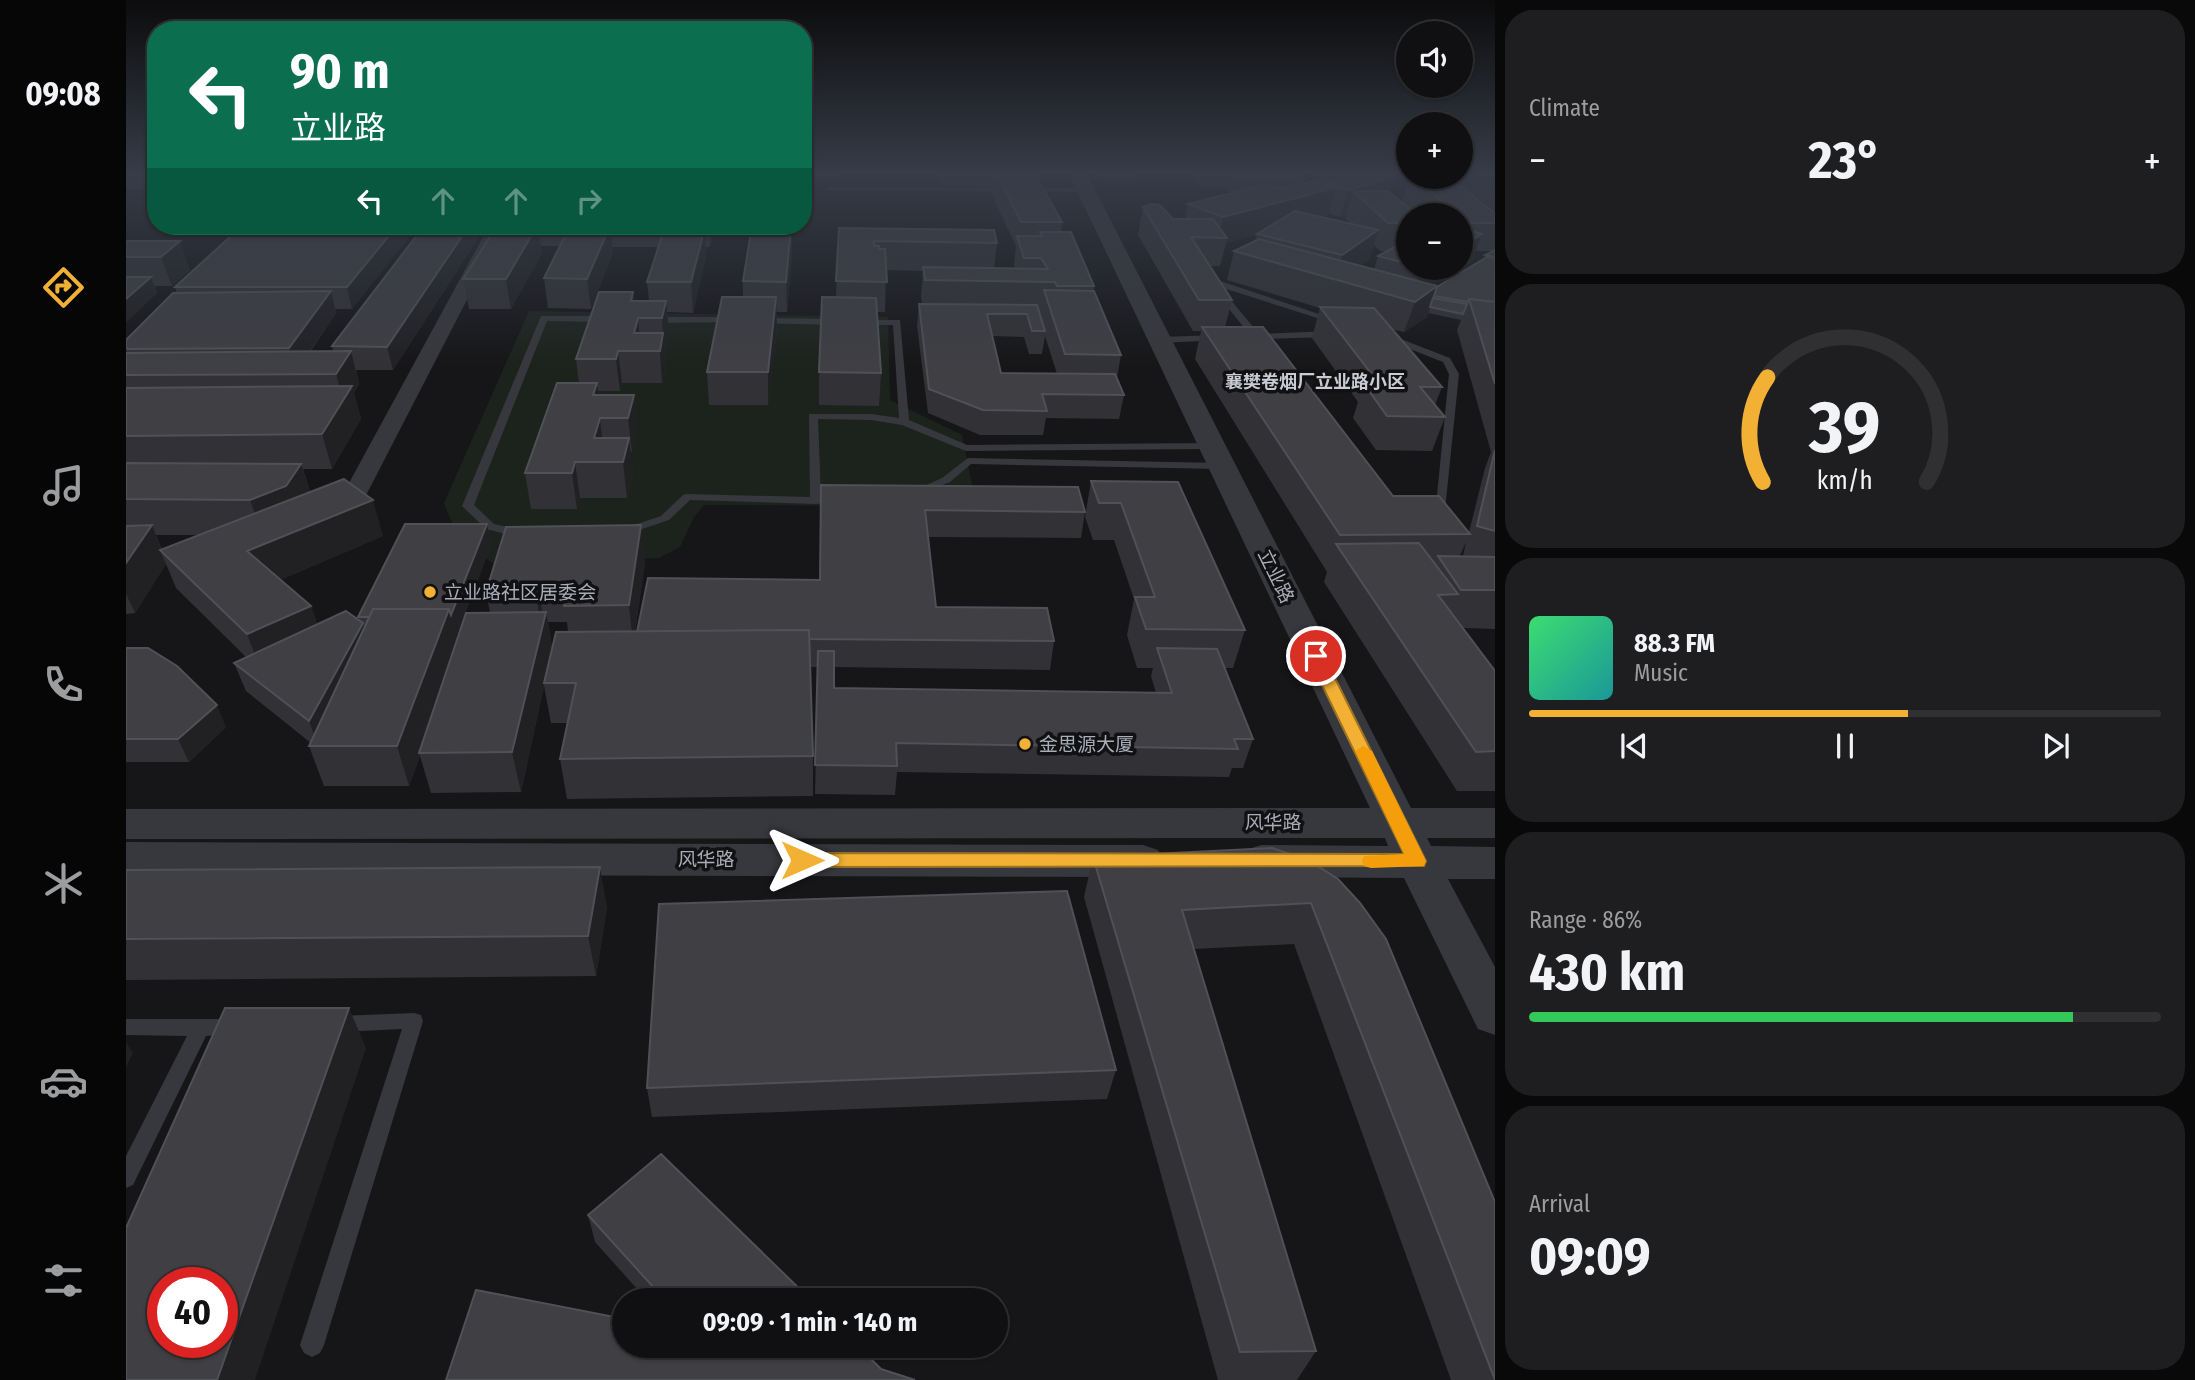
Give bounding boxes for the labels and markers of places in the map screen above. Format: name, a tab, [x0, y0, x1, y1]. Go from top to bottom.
place label: 立业路社区居委会	[444, 581, 596, 604]
marker: 立业路社区居委会	[422, 584, 438, 600]
pin	[1286, 626, 1346, 686]
place label: 金思源大厦	[1039, 733, 1134, 756]
marker: 金思源大厦	[1017, 736, 1033, 752]

